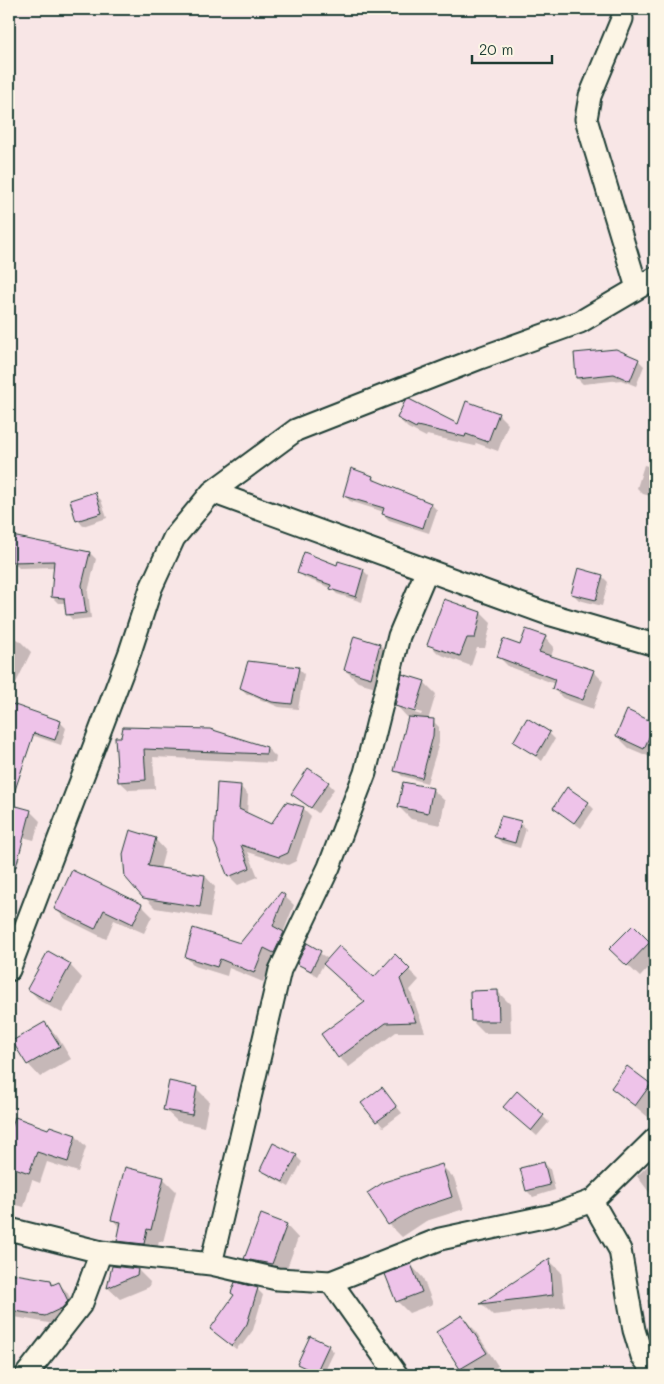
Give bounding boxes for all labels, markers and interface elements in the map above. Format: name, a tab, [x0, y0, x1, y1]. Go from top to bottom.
scale bar	[472, 32, 552, 64]
text: 20 m	[479, 39, 513, 59]

